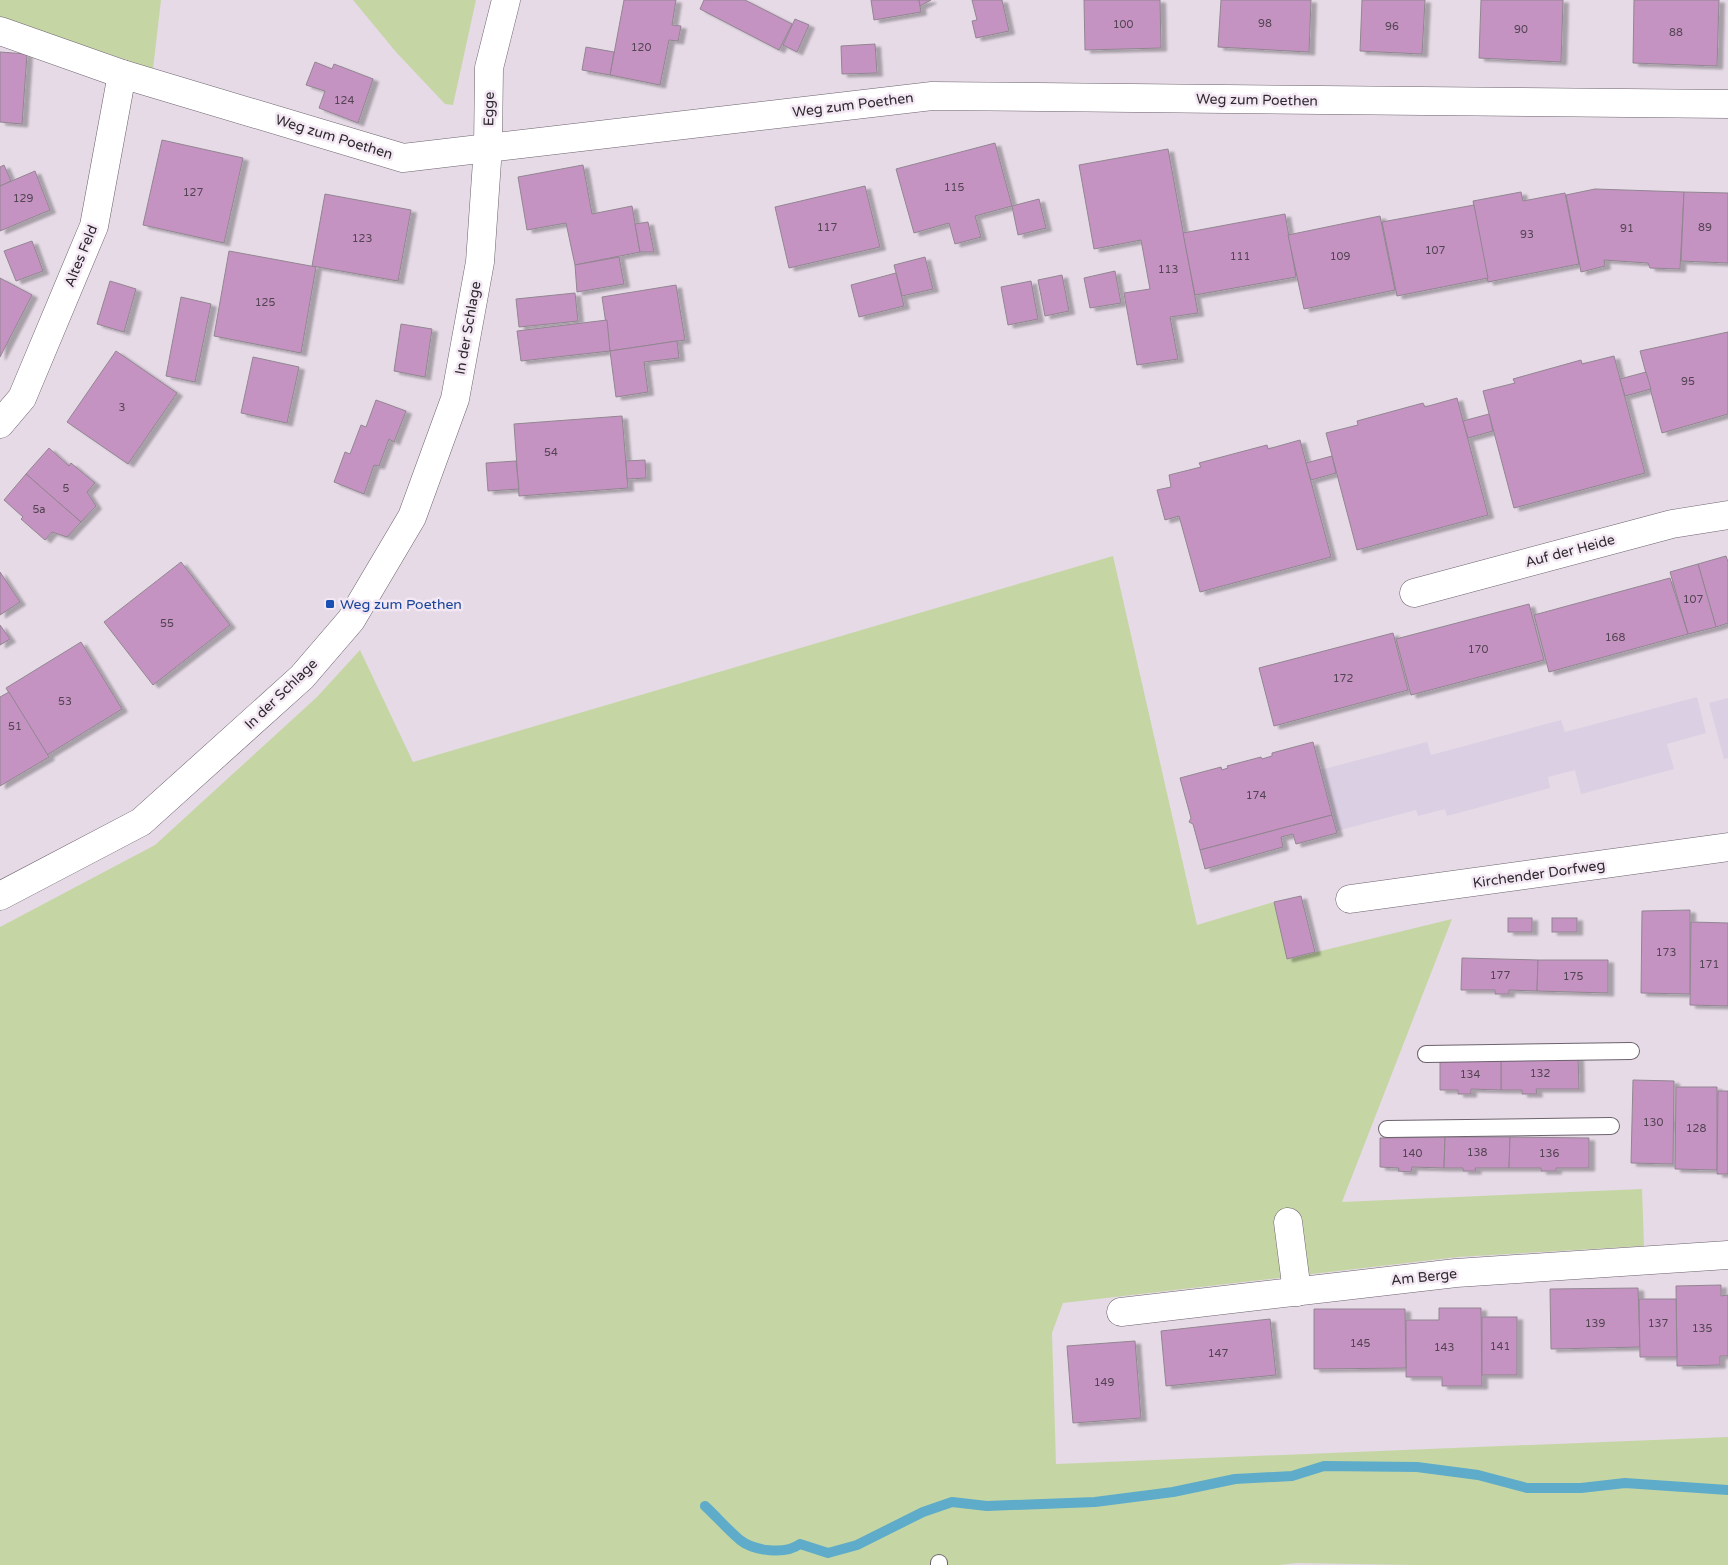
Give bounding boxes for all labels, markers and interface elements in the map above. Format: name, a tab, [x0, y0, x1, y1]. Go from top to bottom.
house number: 98	[1258, 17, 1272, 30]
house number: 100	[1113, 18, 1133, 31]
house number: 96	[1385, 20, 1399, 33]
house number: 90	[1514, 23, 1528, 36]
house number: 88	[1669, 26, 1683, 39]
house number: 120	[631, 41, 651, 54]
street label: Weg zum Poethen	[791, 89, 915, 121]
street label: Weg zum Poethen	[1196, 90, 1318, 110]
street label: Egge	[480, 92, 498, 126]
house number: 124	[334, 94, 354, 107]
street label: Weg zum Poethen	[273, 111, 395, 163]
house number: 115	[944, 181, 964, 194]
house number: 127	[183, 186, 203, 199]
house number: 129	[13, 192, 33, 205]
house number: 117	[817, 221, 837, 234]
house number: 89	[1698, 221, 1712, 234]
street label: Altes Feld	[61, 222, 101, 290]
house number: 91	[1620, 222, 1634, 235]
house number: 93	[1520, 228, 1534, 241]
house number: 123	[352, 232, 372, 245]
house number: 107	[1425, 244, 1445, 257]
house number: 111	[1230, 250, 1250, 263]
house number: 109	[1330, 250, 1350, 263]
house number: 113	[1158, 263, 1178, 276]
street label: In der Schlage	[451, 280, 485, 376]
house number: 125	[255, 296, 275, 309]
house number: 95	[1681, 375, 1695, 388]
house number: 3	[119, 401, 126, 414]
house number: 54	[544, 446, 558, 459]
house number: 5	[63, 482, 70, 495]
house number: 5a	[32, 503, 46, 516]
street label: Auf der Heide	[1523, 531, 1617, 571]
house number: 107	[1683, 593, 1703, 606]
place label: Weg zum Poethen	[340, 596, 462, 613]
marker: Weg zum Poethen	[324, 598, 336, 610]
house number: 55	[160, 617, 174, 630]
house number: 168	[1605, 631, 1625, 644]
house number: 170	[1468, 643, 1488, 656]
street label: In der Schlage	[241, 655, 321, 733]
house number: 172	[1333, 672, 1353, 685]
house number: 53	[58, 695, 72, 708]
house number: 51	[8, 720, 22, 733]
house number: 174	[1246, 789, 1266, 802]
street label: Kirchender Dorfweg	[1472, 856, 1606, 892]
house number: 173	[1656, 946, 1676, 959]
house number: 171	[1699, 958, 1719, 971]
house number: 177	[1490, 969, 1510, 982]
house number: 175	[1563, 970, 1583, 983]
house number: 132	[1530, 1067, 1550, 1080]
house number: 134	[1460, 1068, 1480, 1081]
house number: 130	[1643, 1116, 1663, 1129]
house number: 128	[1686, 1122, 1706, 1135]
house number: 138	[1467, 1146, 1487, 1159]
house number: 140	[1402, 1147, 1422, 1160]
house number: 136	[1539, 1147, 1559, 1160]
street label: Am Berge	[1390, 1265, 1458, 1289]
house number: 139	[1585, 1317, 1605, 1330]
house number: 137	[1648, 1317, 1668, 1330]
house number: 135	[1692, 1322, 1712, 1335]
house number: 145	[1350, 1337, 1370, 1350]
house number: 141	[1490, 1340, 1510, 1353]
house number: 143	[1434, 1341, 1454, 1354]
house number: 147	[1208, 1347, 1228, 1360]
house number: 149	[1094, 1376, 1114, 1389]

